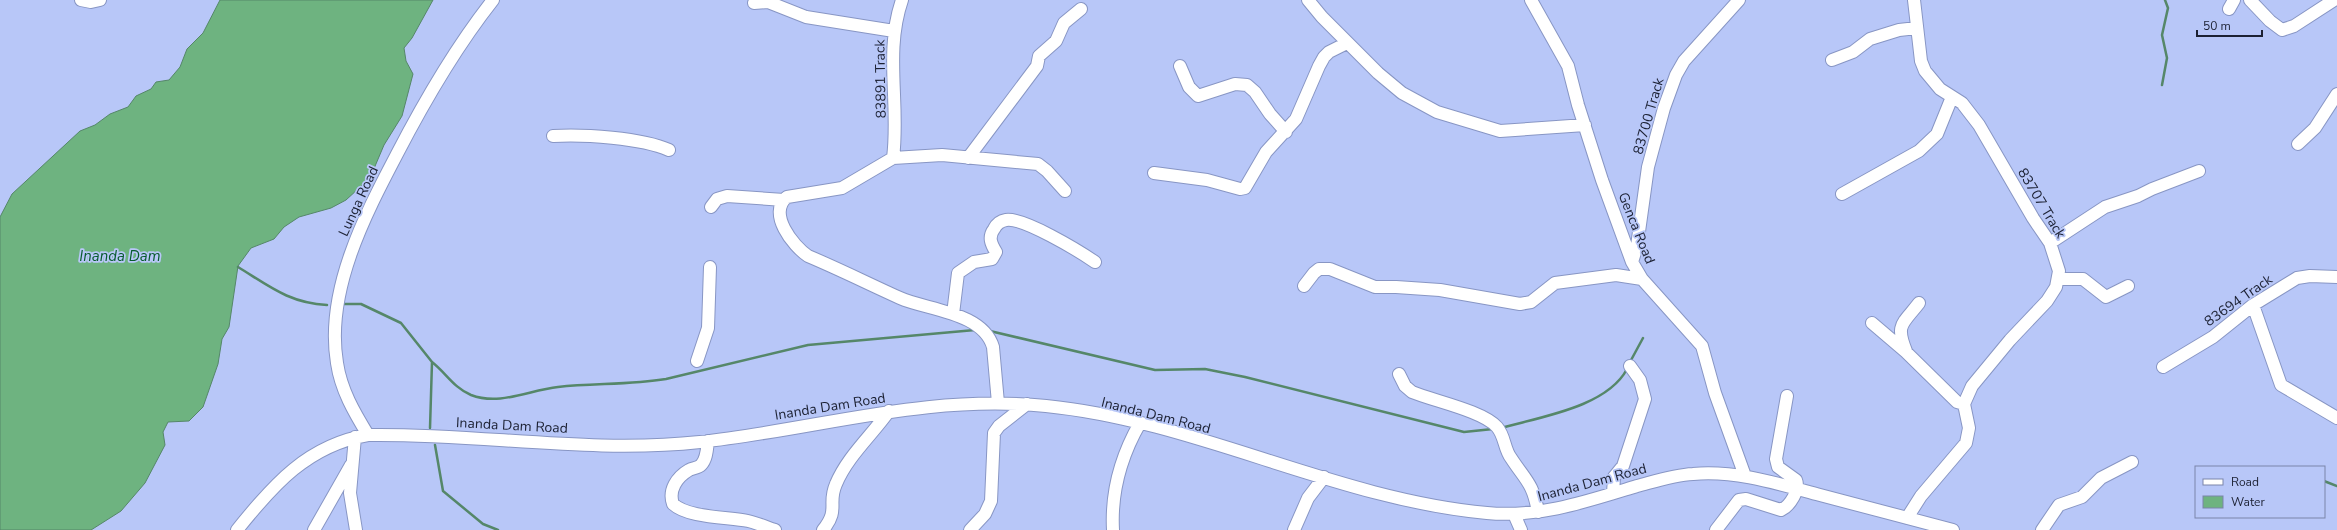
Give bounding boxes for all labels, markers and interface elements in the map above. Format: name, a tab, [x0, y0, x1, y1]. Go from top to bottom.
scale bar	[2197, 12, 2262, 38]
text: 50 m	[2203, 18, 2231, 34]
street label: 83891 Track	[870, 38, 891, 119]
street label: 83700 Track	[1628, 75, 1669, 157]
street label: Lunga Road	[334, 163, 383, 239]
street label: 83707 Track	[2013, 165, 2071, 243]
street label: Genca Road	[1614, 190, 1660, 267]
water label: Inanda Dam	[79, 246, 161, 266]
street label: 83694 Track	[2201, 269, 2277, 331]
street label: Inanda Dam Road	[773, 388, 887, 425]
street label: Inanda Dam Road	[1099, 393, 1213, 438]
street label: Inanda Dam Road	[456, 413, 568, 438]
street label: Inanda Dam Road	[1536, 459, 1649, 506]
legend	[2195, 466, 2325, 518]
text: Road	[2231, 474, 2259, 490]
text: Water	[2231, 494, 2265, 510]

